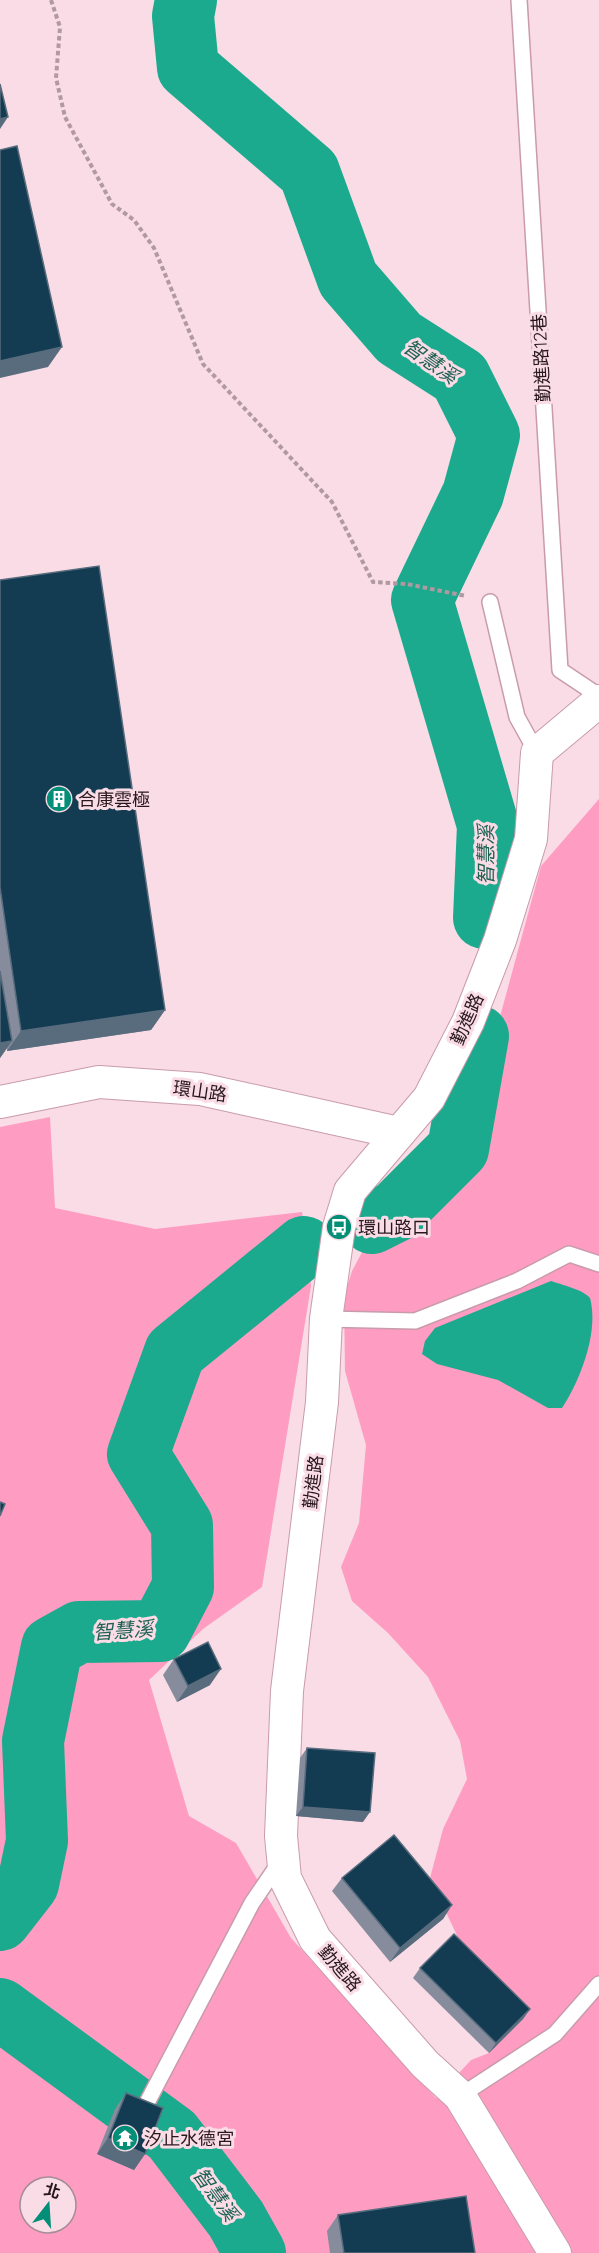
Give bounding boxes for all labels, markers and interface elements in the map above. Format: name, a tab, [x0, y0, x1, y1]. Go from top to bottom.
street label: 勤進路12巷	[527, 313, 555, 403]
water label: 智慧溪	[399, 334, 465, 390]
building icon: 合康雲極	[44, 784, 74, 814]
place label: 合康雲極	[78, 788, 150, 811]
water label: 智慧溪	[473, 822, 498, 885]
street label: 勤進路	[446, 990, 488, 1048]
street label: 環山路	[172, 1076, 228, 1106]
bus stop icon: 環山路口	[324, 1212, 354, 1242]
place label: 環山路口	[358, 1216, 430, 1239]
street label: 勤進路	[298, 1454, 328, 1510]
water label: 智慧溪	[92, 1615, 157, 1645]
street label: 勤進路	[314, 1940, 366, 1996]
temple icon: 汐止水德宮	[110, 2123, 140, 2153]
place label: 汐止水德宮	[144, 2127, 234, 2150]
water label: 智慧溪	[188, 2162, 246, 2228]
north arrow	[18, 2175, 78, 2235]
text: 北	[42, 2179, 63, 2203]

